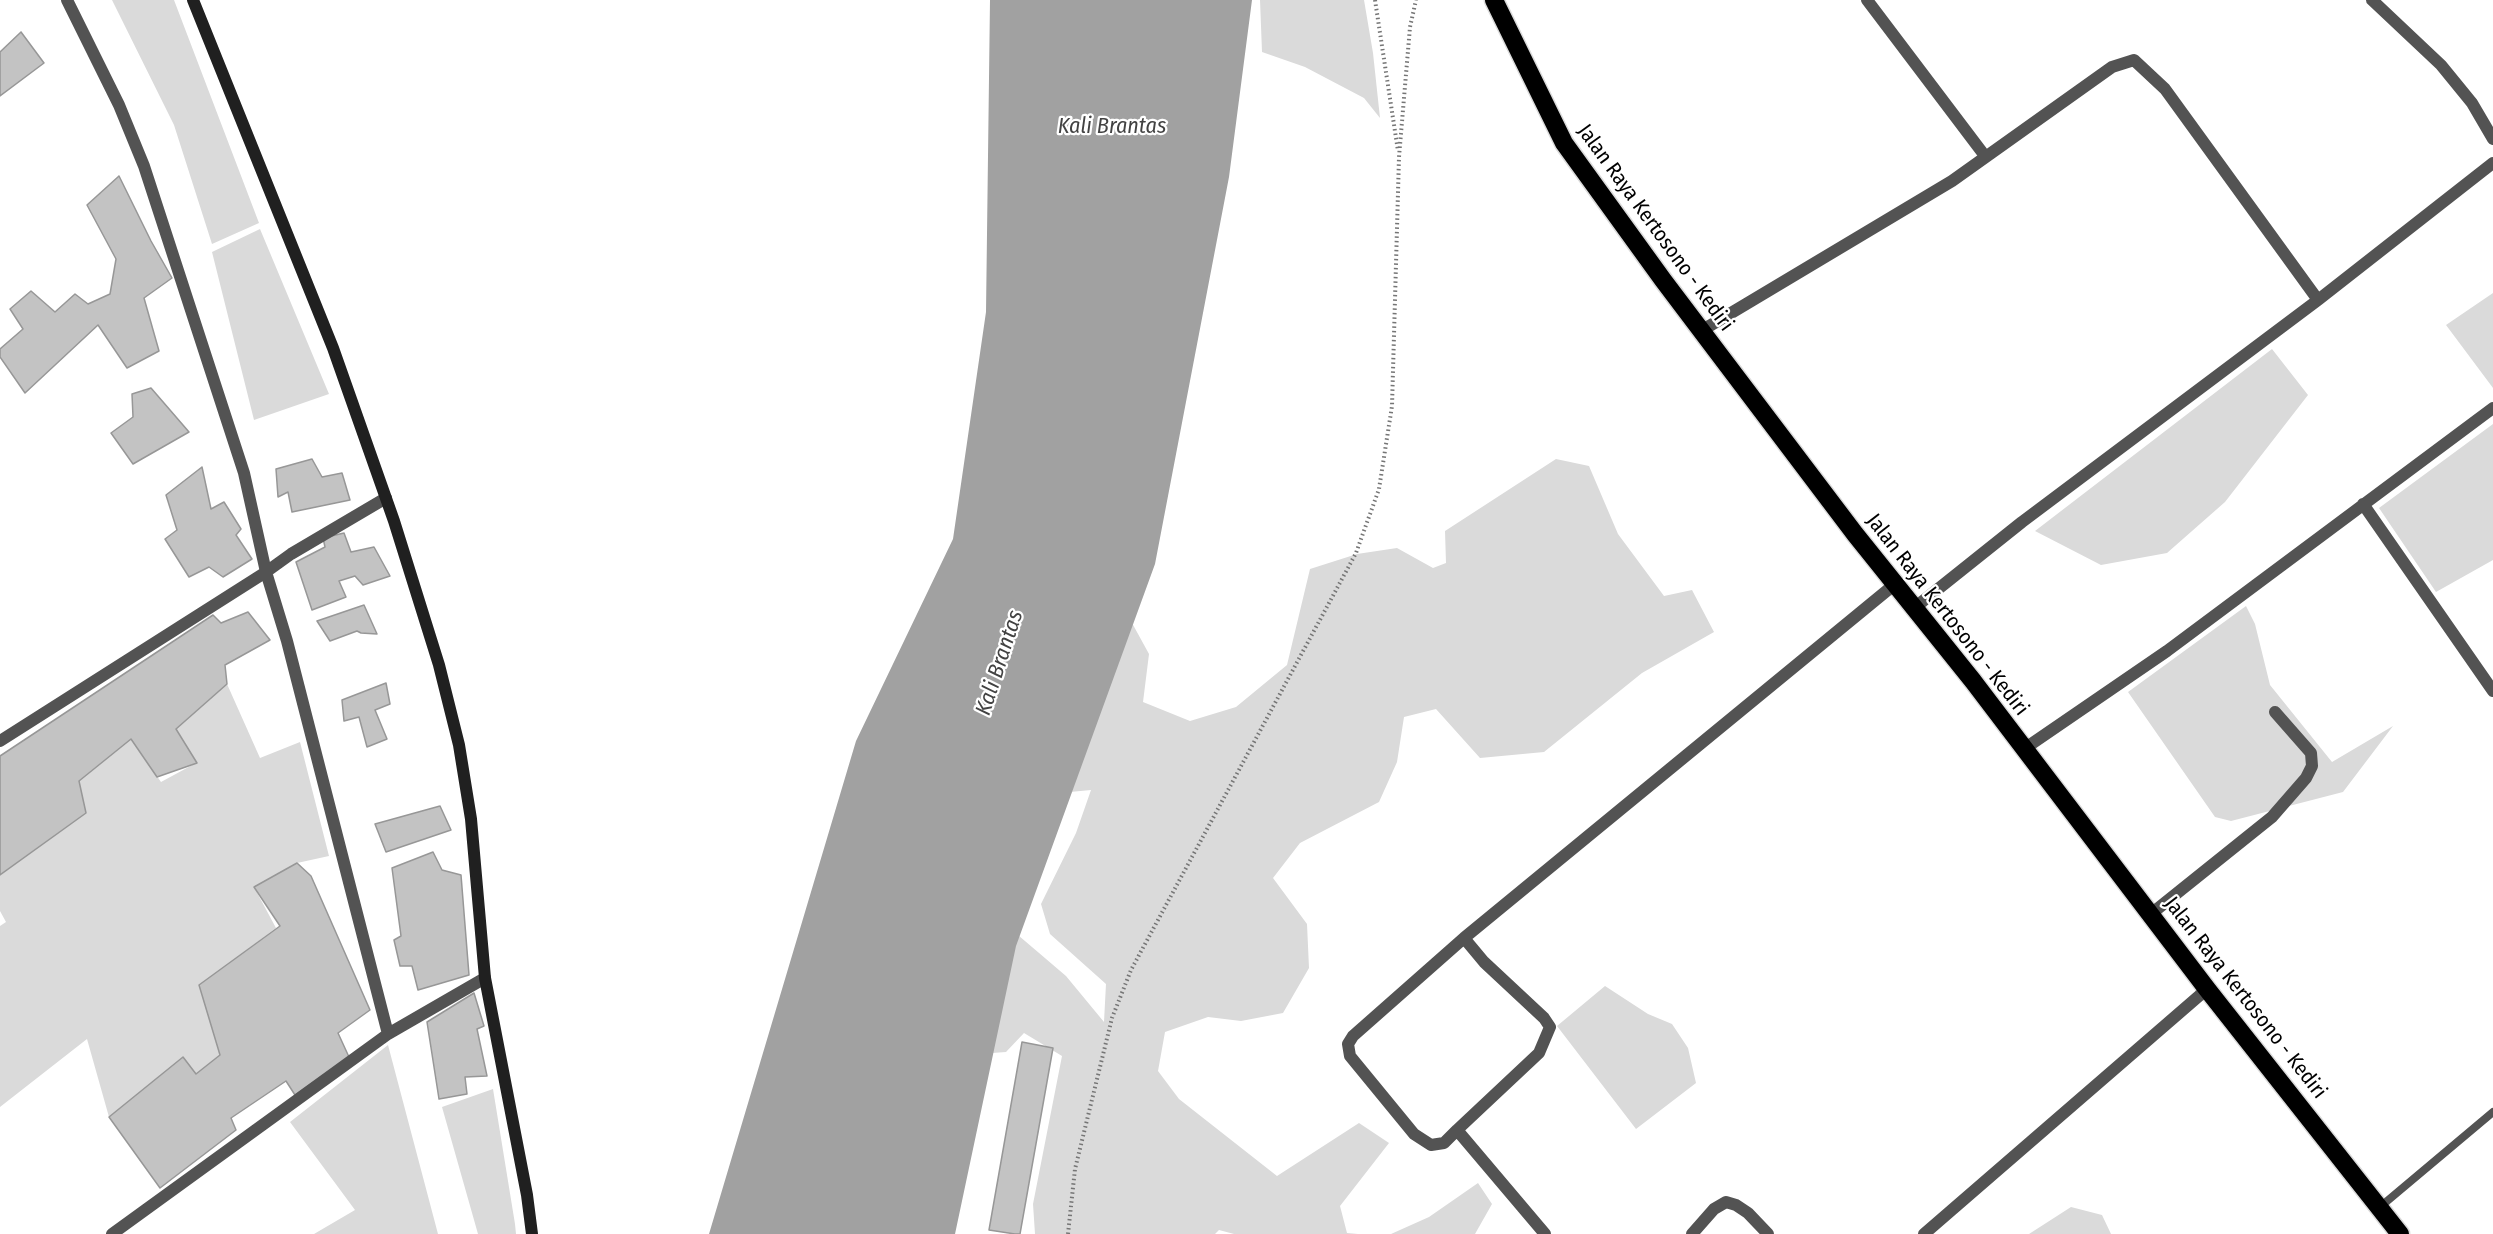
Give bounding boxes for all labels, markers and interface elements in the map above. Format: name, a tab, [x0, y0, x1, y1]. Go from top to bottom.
water label: Kali Brantas	[1058, 114, 1166, 140]
street label: Jalan Raya Kertosono - Kediri	[1572, 120, 1738, 336]
street label: Jalan Raya Kertosono - Kediri	[1860, 509, 2034, 721]
water label: Kali Brantas	[971, 607, 1029, 719]
street label: Jalan Raya Kertosono - Kediri	[2158, 892, 2332, 1104]

